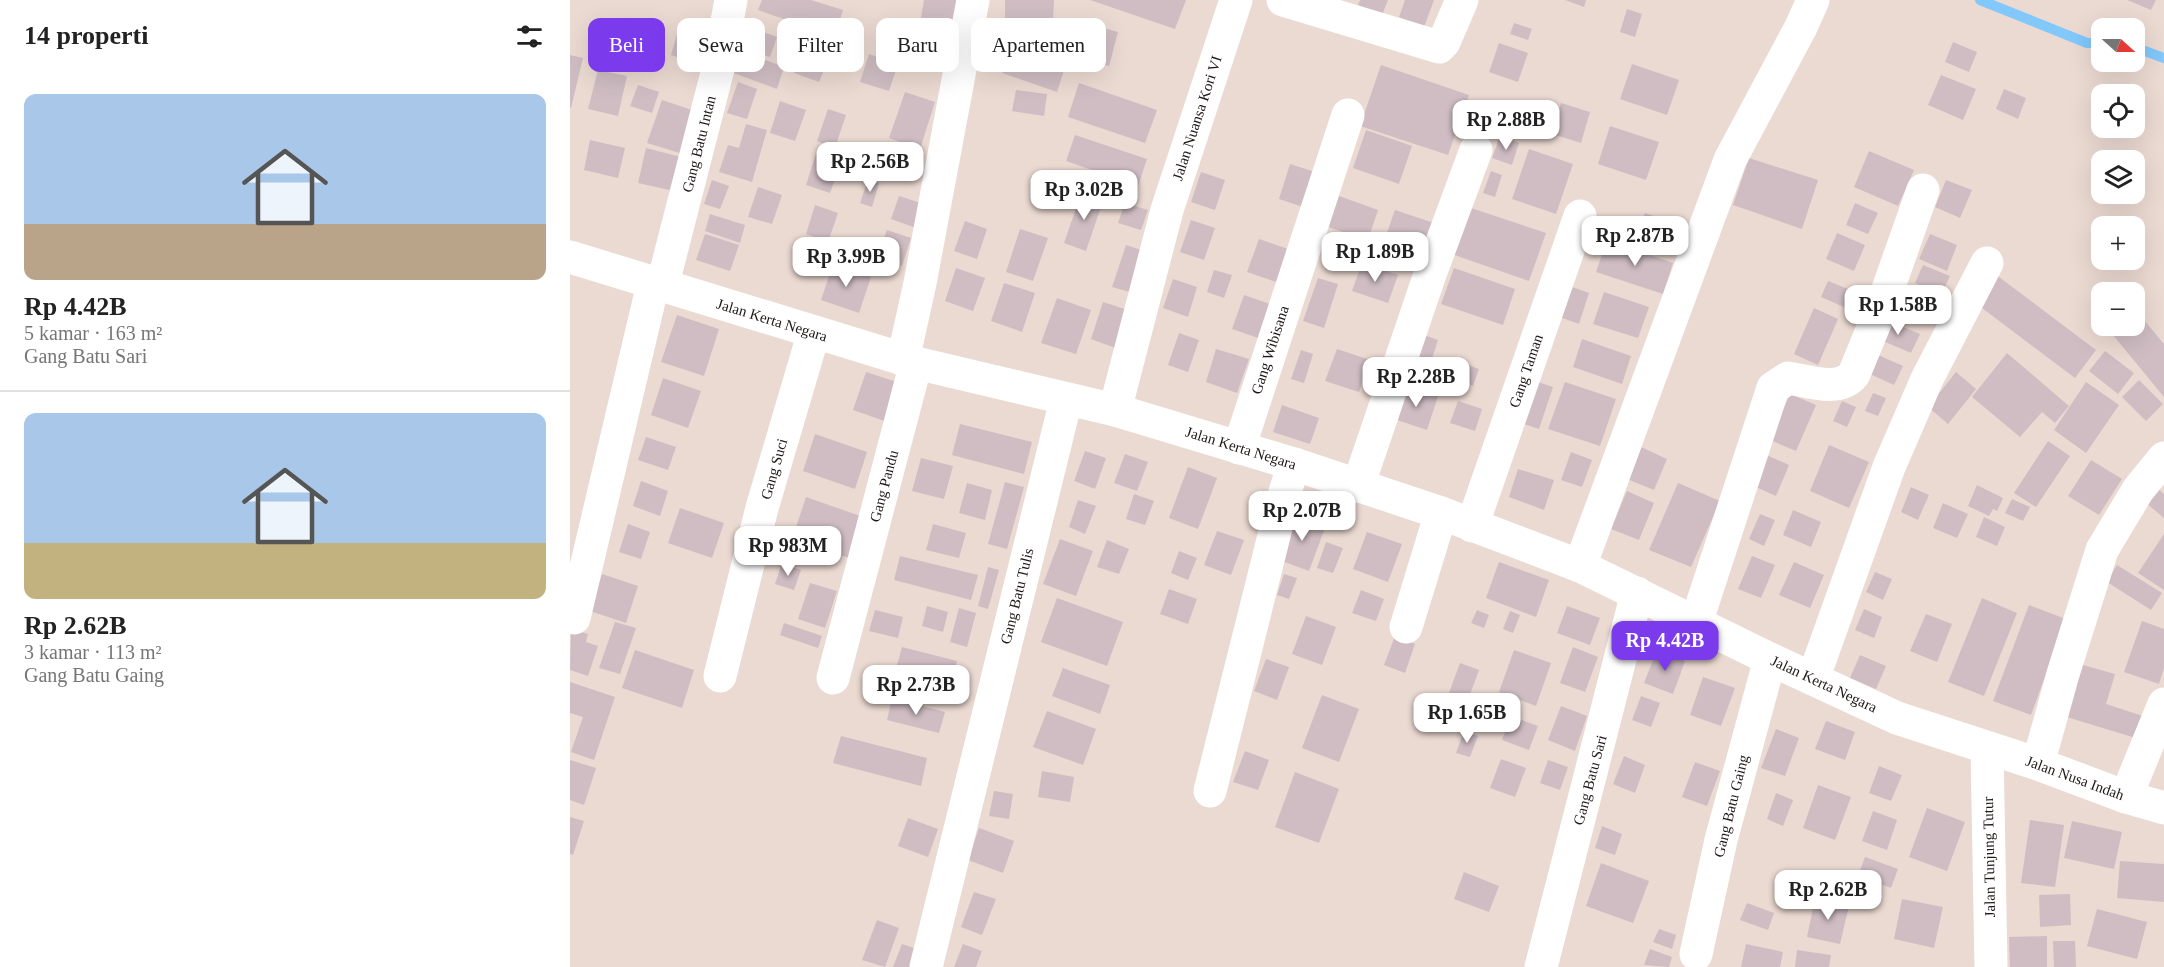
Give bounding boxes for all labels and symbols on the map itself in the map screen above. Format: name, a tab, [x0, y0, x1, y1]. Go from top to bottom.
north arrow	[2091, 18, 2145, 72]
street label: Jalan Nuansa Kori VI	[1169, 54, 1225, 182]
street label: Gang Batu Intan	[679, 93, 719, 194]
pin: Rp 2.88B	[1444, 100, 1568, 151]
pin: Rp 2.56B	[808, 142, 932, 193]
pin: Rp 3.02B	[1022, 170, 1146, 221]
pin: Rp 2.87B	[1573, 216, 1697, 267]
pin: Rp 1.89B	[1313, 232, 1437, 283]
pin: Rp 3.99B	[784, 237, 908, 288]
pin: Rp 1.58B	[1836, 285, 1960, 336]
street label: Jalan Kerta Negara	[715, 296, 830, 345]
street label: Gang Wibisana	[1248, 303, 1292, 396]
street label: Gang Taman	[1506, 332, 1546, 410]
pin: Rp 2.28B	[1354, 357, 1478, 408]
street label: Jalan Kerta Negara	[1184, 424, 1299, 473]
street label: Gang Suci	[758, 437, 790, 501]
street label: Gang Pandu	[867, 448, 901, 524]
pin: Rp 2.07B	[1240, 491, 1364, 542]
pin: Rp 983M	[733, 526, 843, 577]
street label: Gang Batu Tulis	[997, 546, 1037, 646]
pin: Rp 4.42B	[1603, 621, 1727, 672]
street label: Jalan Kerta Negara	[1769, 652, 1880, 716]
pin: Rp 2.73B	[854, 665, 978, 716]
pin: Rp 1.65B	[1405, 693, 1529, 744]
street label: Gang Batu Sari	[1570, 733, 1610, 827]
street label: Gang Batu Gaing	[1711, 753, 1752, 859]
street label: Jalan Nusa Indah	[2024, 753, 2127, 803]
street label: Jalan Tunjung Tutur	[1980, 796, 1998, 918]
pin: Rp 2.62B	[1766, 870, 1890, 921]

